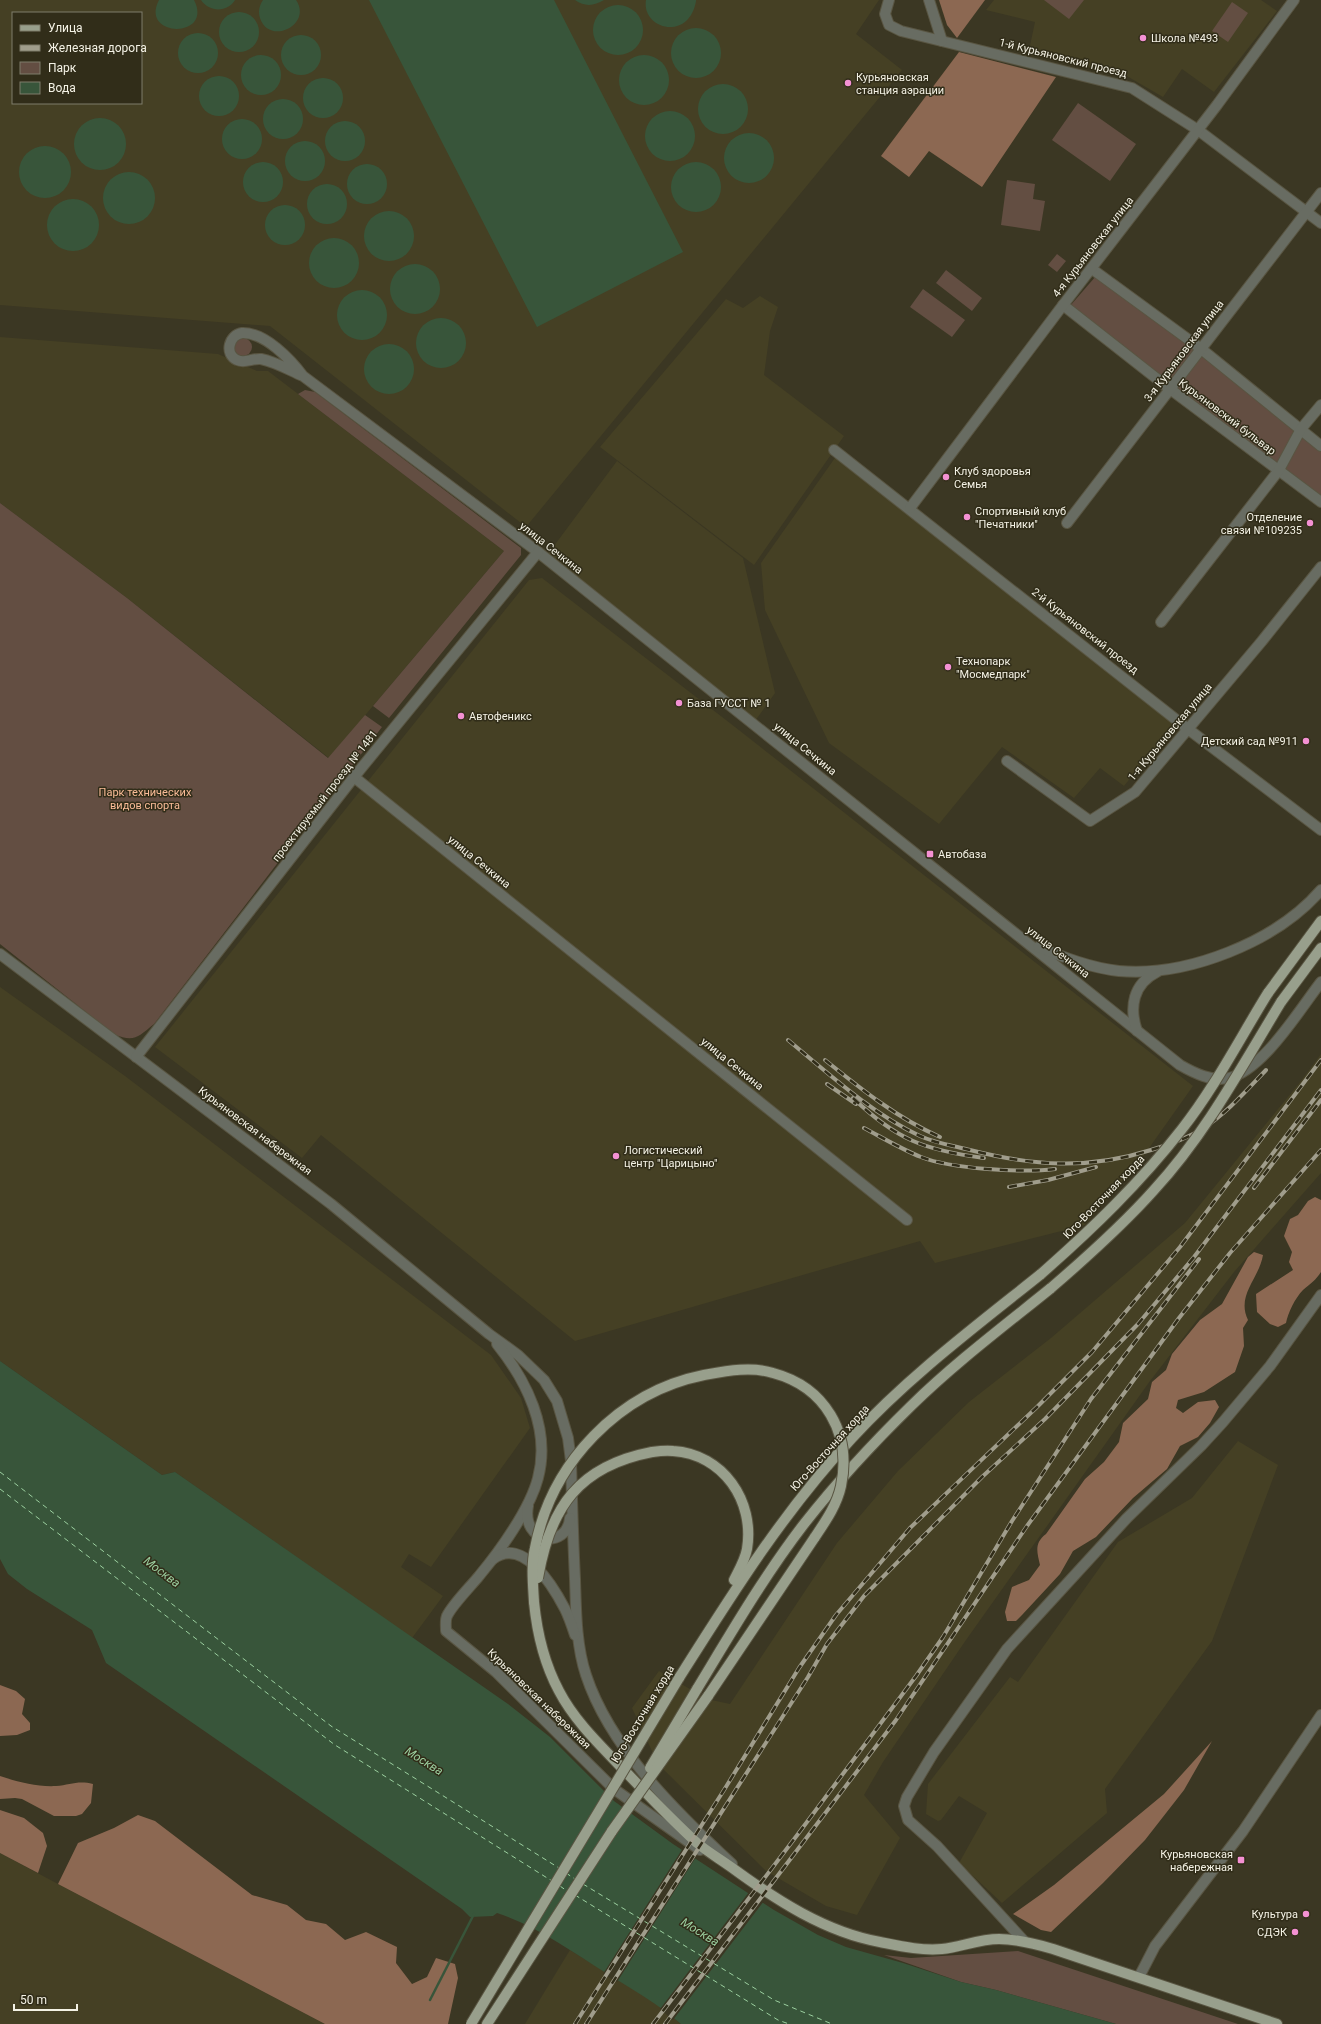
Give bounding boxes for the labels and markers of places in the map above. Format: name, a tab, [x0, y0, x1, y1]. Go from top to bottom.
place label: Школа №493	[1151, 32, 1218, 45]
marker: Школа №493	[1138, 33, 1148, 43]
place label: Курьяновская станция аэрации	[856, 71, 944, 97]
marker: Курьяновская станция аэрации	[843, 78, 853, 88]
place label: Клуб здоровья Семья	[954, 465, 1031, 491]
marker: Клуб здоровья Семья	[941, 472, 951, 482]
place label: Спортивный клуб "Печатники"	[975, 505, 1066, 531]
place label: Отделение связи №109235	[1221, 511, 1302, 537]
marker: Спортивный клуб "Печатники"	[962, 512, 972, 522]
marker: Отделение связи №109235	[1305, 518, 1315, 528]
place label: Технопарк "Мосмедпарк"	[956, 655, 1030, 681]
marker: Технопарк "Мосмедпарк"	[943, 662, 953, 672]
place label: База ГУССТ № 1	[687, 697, 771, 710]
marker: База ГУССТ № 1	[674, 698, 684, 708]
place label: Автофеникс	[469, 710, 532, 723]
marker: Автофеникс	[456, 711, 466, 721]
place label: Детский сад №911	[1201, 735, 1298, 748]
marker: Детский сад №911	[1301, 736, 1311, 746]
place label: Автобаза	[938, 848, 986, 861]
marker: Автобаза	[925, 849, 935, 859]
place label: Логистический центр "Царицыно"	[624, 1144, 717, 1170]
marker: Логистический центр "Царицыно"	[611, 1151, 621, 1161]
place label: Курьяновская набережная	[1160, 1848, 1233, 1874]
marker: Курьяновская набережная	[1236, 1855, 1246, 1865]
place label: Культура	[1251, 1908, 1298, 1921]
marker: Культура	[1301, 1909, 1311, 1919]
place label: СДЭК	[1257, 1926, 1288, 1939]
marker: СДЭК	[1290, 1927, 1300, 1937]

